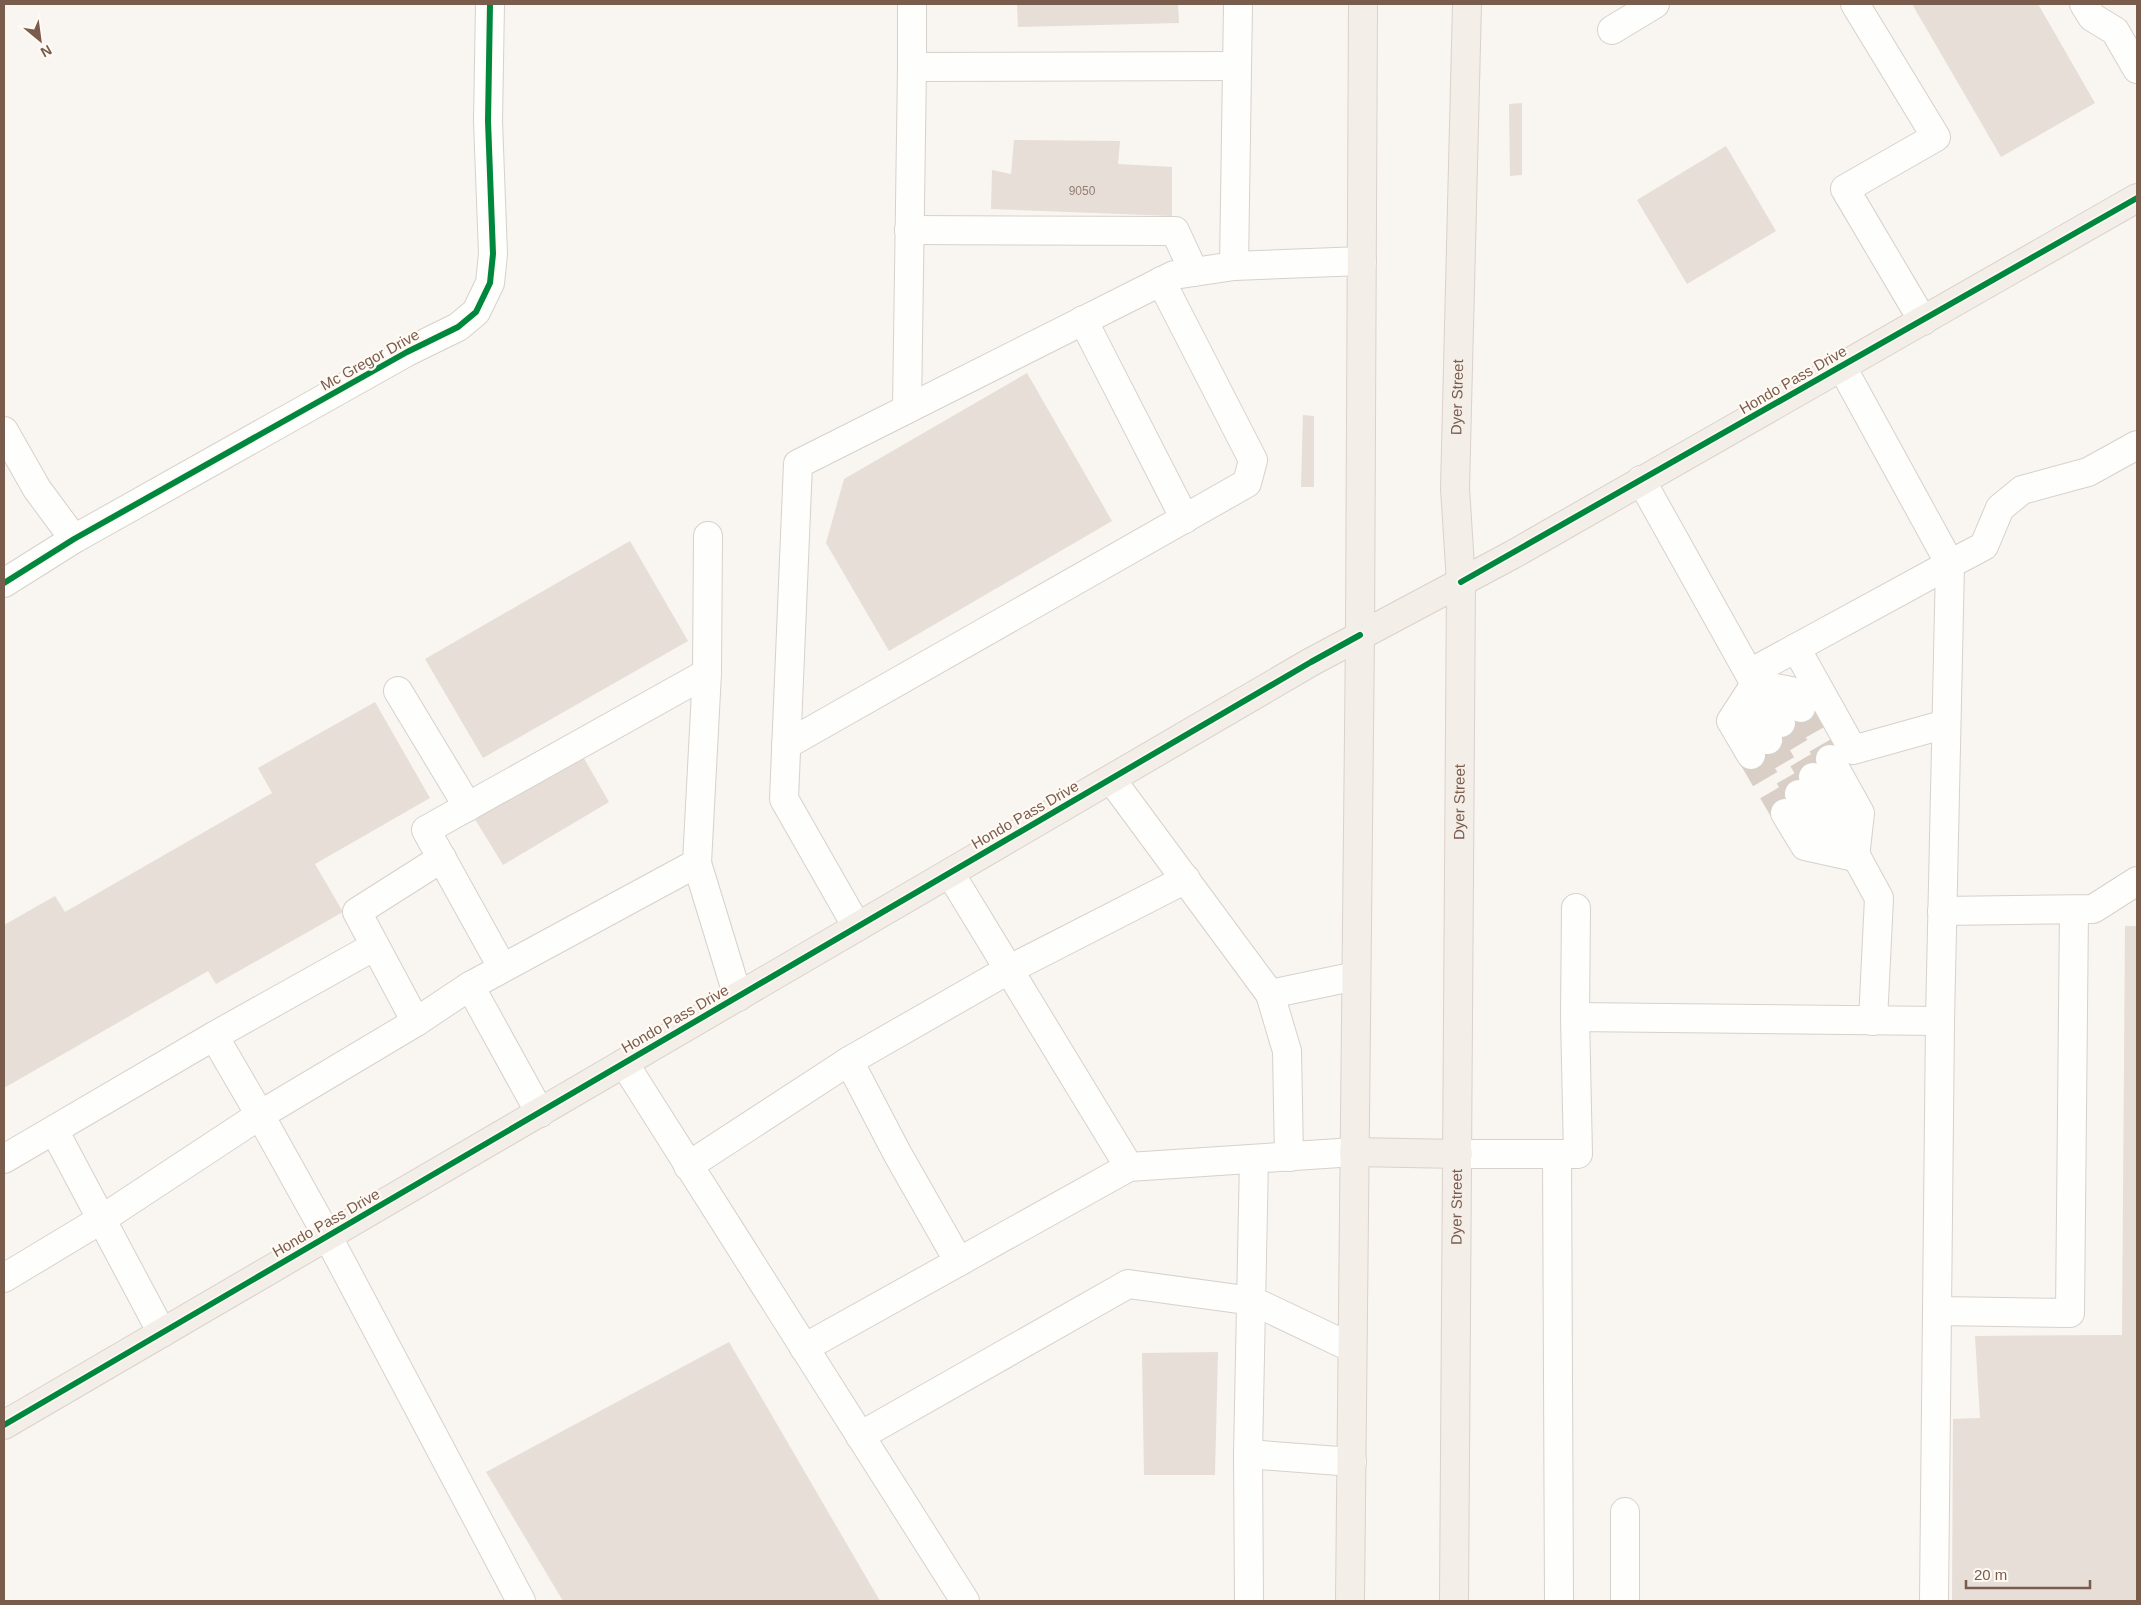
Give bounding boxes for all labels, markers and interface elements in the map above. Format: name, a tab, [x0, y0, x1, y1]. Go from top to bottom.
north arrow	[15, 15, 65, 65]
text: N	[38, 42, 55, 61]
house number: 9050	[1069, 184, 1096, 198]
street label: Mc Gregor Drive	[318, 325, 422, 394]
street label: Hondo Pass Drive	[1736, 342, 1849, 417]
street label: Dyer Street	[1447, 358, 1466, 435]
street label: Dyer Street	[1450, 763, 1468, 840]
street label: Hondo Pass Drive	[968, 777, 1081, 852]
street label: Hondo Pass Drive	[618, 981, 731, 1056]
street label: Dyer Street	[1447, 1168, 1465, 1245]
street label: Hondo Pass Drive	[269, 1185, 382, 1260]
scale bar	[1966, 1558, 2090, 1590]
text: 20 m	[1974, 1566, 2007, 1583]

